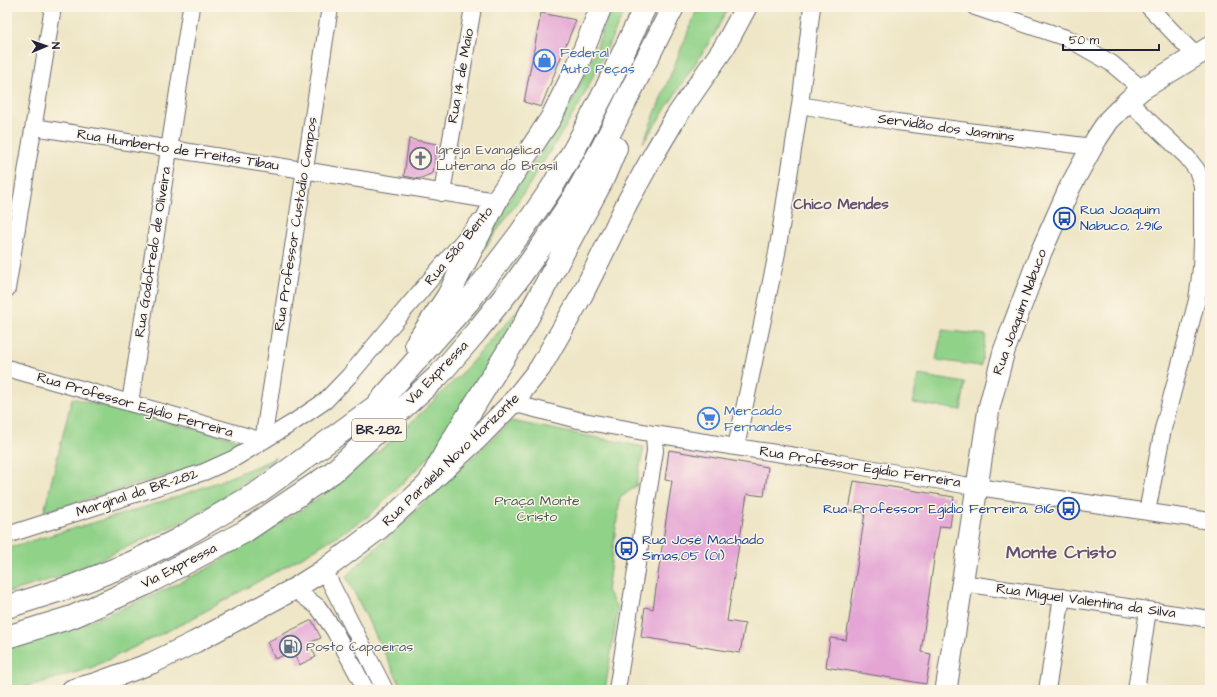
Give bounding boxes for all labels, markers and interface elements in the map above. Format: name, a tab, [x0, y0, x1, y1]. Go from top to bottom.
north arrow	[26, 26, 66, 66]
scale bar	[1063, 26, 1159, 52]
street label: Rua 14 de Maio	[443, 27, 479, 125]
text: 50 m	[1069, 32, 1100, 49]
text: N	[48, 42, 63, 49]
place label: Federal Auto Peças	[560, 43, 635, 79]
shop icon: Federal Auto Peças	[532, 48, 558, 74]
street label: Servidão dos Jasmins	[876, 109, 1016, 147]
street label: Rua Professor Custódio Campos	[269, 116, 323, 332]
street label: Rua Humberto de Freitas Tibau	[75, 124, 281, 176]
place label: Igreja Evangélica Luterana do Brasil	[436, 140, 557, 176]
church icon: Igreja Evangélica Luterana do Brasil	[408, 145, 434, 171]
street label: Rua Godofredo de Oliveira	[130, 165, 176, 339]
district label: Chico Mendes	[793, 194, 889, 215]
place label: Rua Joaquim Nabuco, 2916	[1080, 200, 1162, 236]
street label: Rua São Bento	[420, 202, 498, 290]
bus stop icon: Rua Joaquim Nabuco, 2916	[1052, 205, 1078, 231]
street label: Rua Joaquim Nabuco	[988, 246, 1052, 378]
street label: Via Expressa	[401, 336, 473, 410]
street label: Rua Professor Egídio Ferreira	[35, 367, 235, 443]
street label: Rua Paralela Novo Horizonte	[378, 389, 524, 531]
place label: Mercado Fernandes	[724, 401, 792, 437]
supermarket icon: Mercado Fernandes	[696, 406, 722, 432]
road number: BR-282	[352, 419, 406, 441]
street label: Rua Professor Egídio Ferreira	[758, 441, 962, 493]
street label: Marginal da BR-282	[74, 464, 200, 522]
park label: Praça Monte Cristo	[494, 491, 580, 527]
bus stop icon: Rua Professor Egídio Ferreira, 816	[1056, 496, 1082, 522]
place label: Rua Professor Egídio Ferreira, 816	[823, 499, 1054, 519]
place label: Rua José Machado Simas,05 (01)	[642, 530, 764, 566]
bus stop icon: Rua José Machado Simas,05 (01)	[614, 535, 640, 561]
street label: Via Expressa	[138, 538, 220, 594]
district label: Monte Cristo	[1006, 540, 1117, 565]
street label: Rua Miguel Valentina da Silva	[995, 579, 1177, 623]
fuel station icon: Posto Capoeiras	[277, 634, 303, 660]
place label: Posto Capoeiras	[306, 637, 413, 657]

